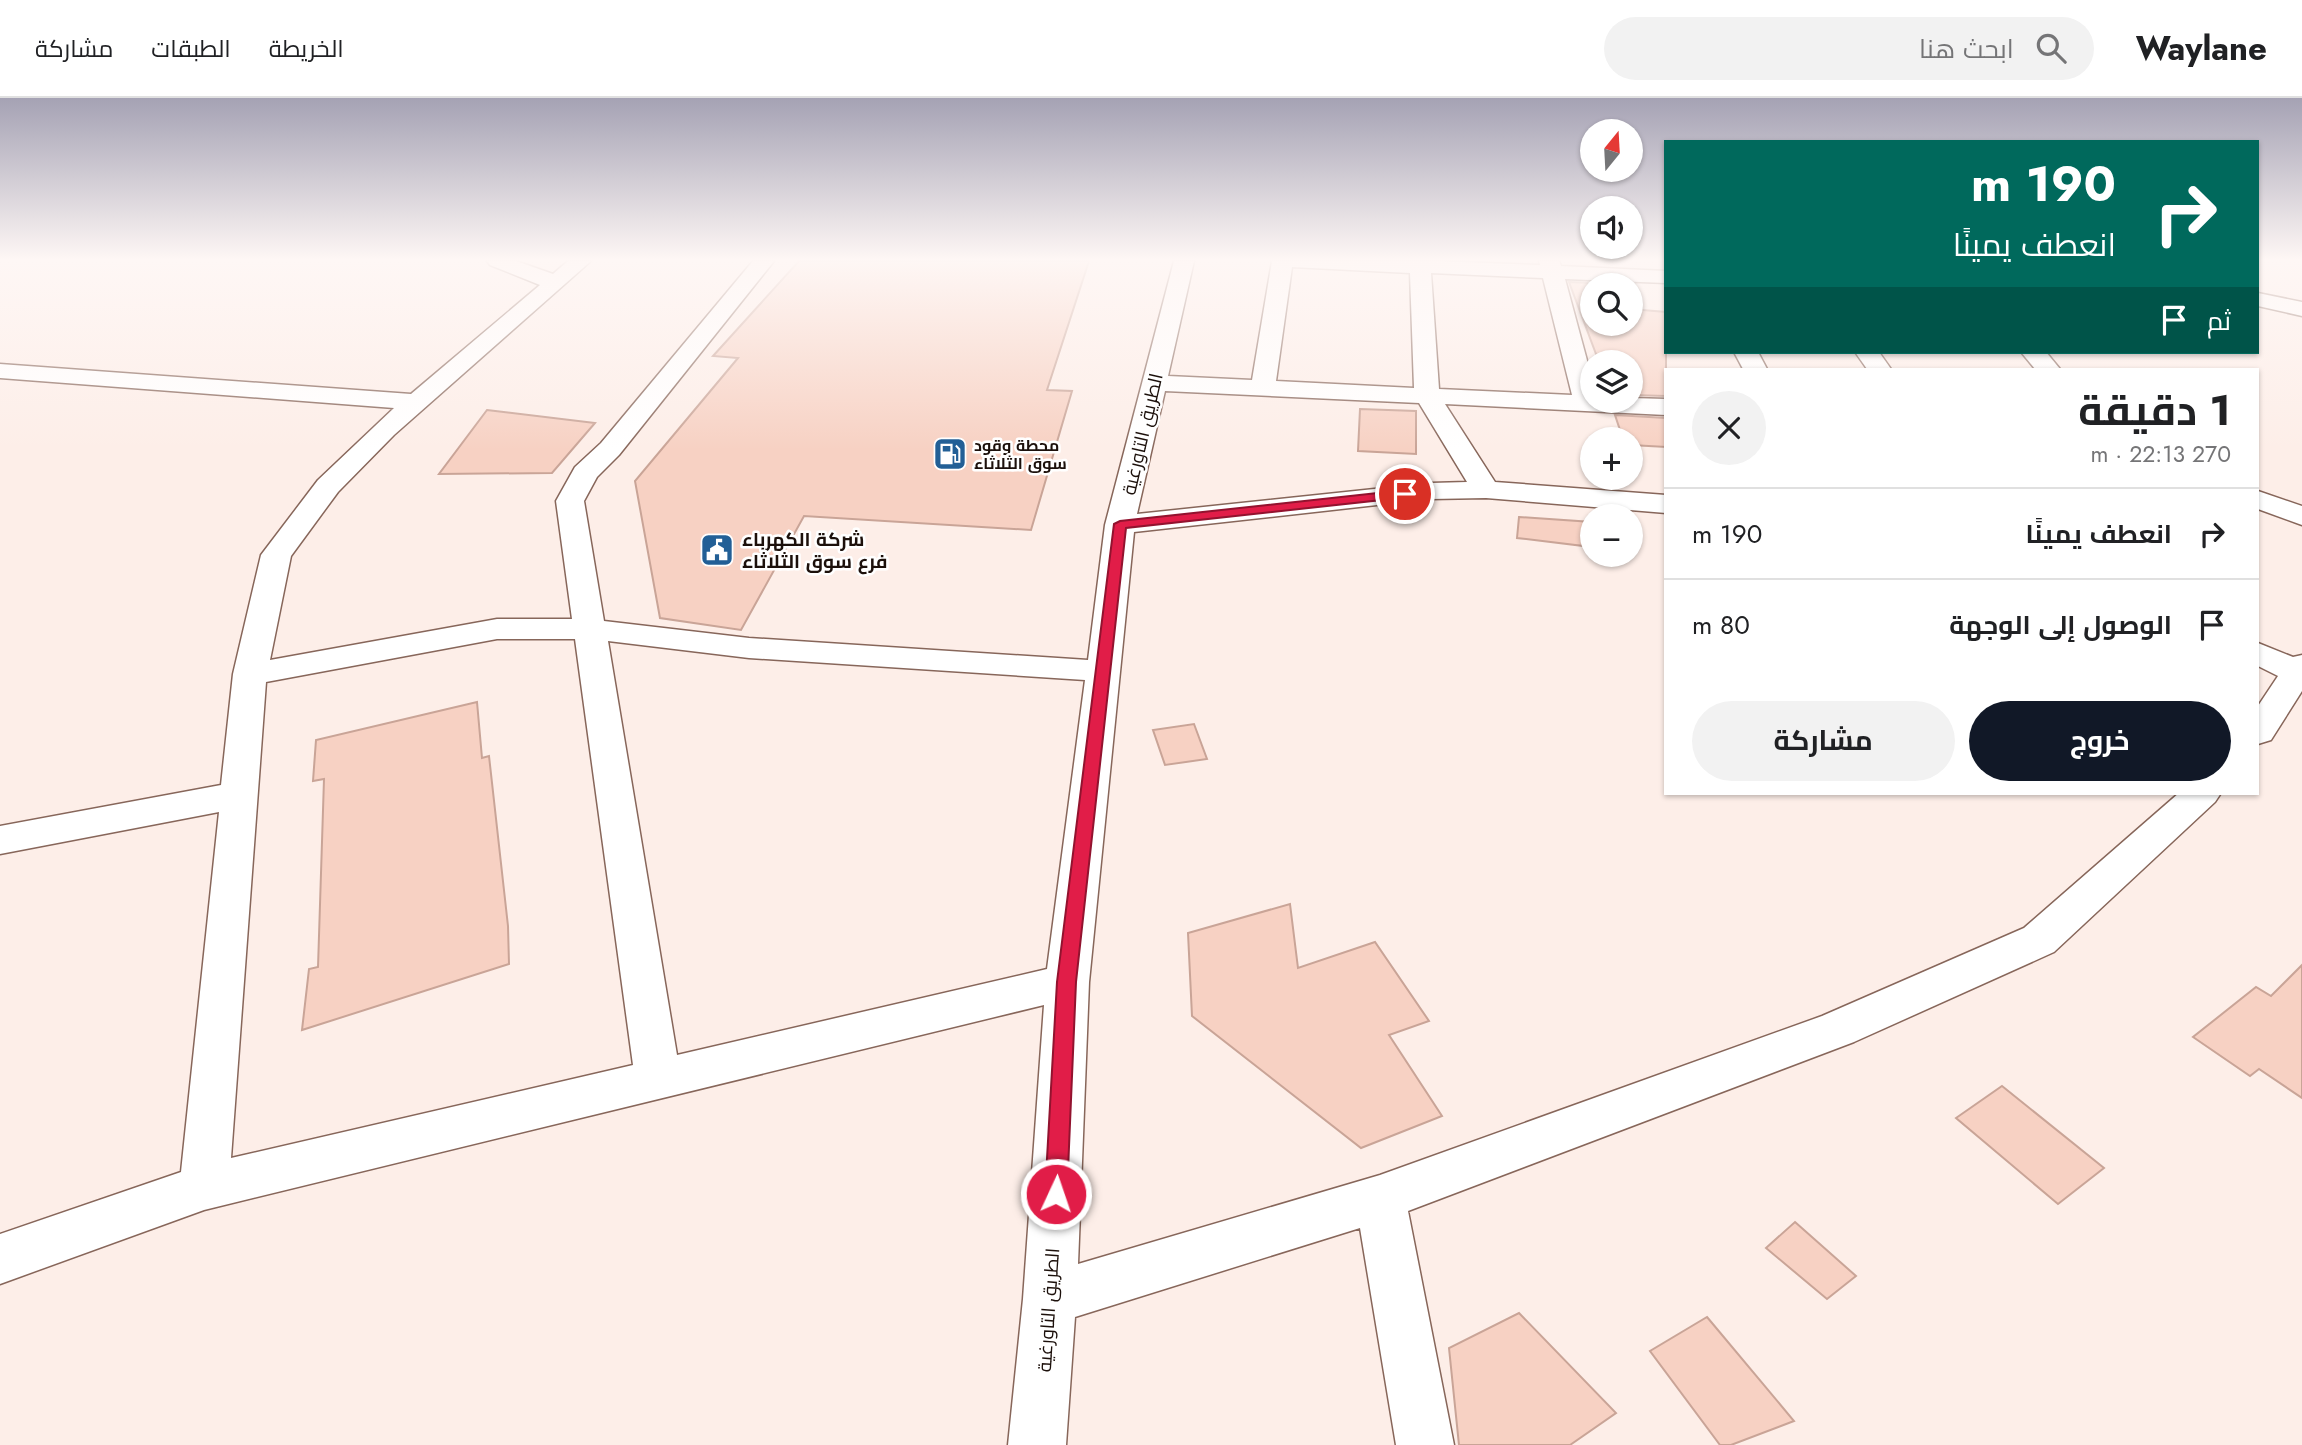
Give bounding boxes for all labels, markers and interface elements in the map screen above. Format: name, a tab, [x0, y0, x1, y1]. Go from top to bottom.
search box	[1604, 17, 2094, 80]
text: Waylane	[2136, 25, 2267, 72]
icon: search	[2032, 29, 2070, 67]
text: ابحث هنا	[1919, 30, 2014, 68]
text: مشاركة	[35, 31, 113, 66]
text: الطبقات	[151, 31, 231, 66]
text: الخريطة	[269, 31, 344, 66]
north arrow	[1580, 119, 1643, 182]
map controls	[1580, 119, 1643, 567]
text: 190 m	[1971, 149, 2116, 219]
icon: right	[2140, 168, 2231, 259]
button: sound	[1580, 196, 1643, 259]
text: انعطف يمينًا	[1953, 222, 2116, 268]
button: search	[1580, 273, 1643, 336]
icon: arrive	[2155, 301, 2193, 339]
text: ثم	[2207, 302, 2231, 340]
button: layers	[1580, 350, 1643, 413]
street label: الطريق التاورغية	[1115, 371, 1170, 498]
text: 1 دقيقة	[2078, 380, 2231, 441]
button: close	[1692, 391, 1766, 465]
button: +	[1580, 427, 1643, 490]
place label: محطة وقود سوق الثلاثاء	[974, 434, 1067, 475]
fuel station icon: محطة وقود سوق الثلاثاء	[931, 435, 969, 473]
text: 270 m · 22:13	[2091, 437, 2231, 471]
pin	[1375, 464, 1435, 524]
icon: arrive	[1386, 475, 1424, 513]
button: −	[1580, 504, 1643, 567]
text: 190 m	[1692, 515, 1762, 553]
text: انعطف يمينًا	[2026, 515, 2172, 553]
icon: right	[2193, 515, 2231, 553]
place label: شركة الكهرباء فرع سوق الثلاثاء	[742, 526, 887, 575]
public building icon: شركة الكهرباء فرع سوق الثلاثاء	[698, 531, 736, 569]
text: 80 m	[1692, 606, 1750, 644]
text: الوصول إلى الوجهة	[1949, 606, 2172, 644]
icon: arrive	[2193, 606, 2231, 644]
button: مشاركة	[1692, 701, 1955, 781]
button: خروج	[1969, 701, 2231, 781]
position arrow	[1019, 1157, 1093, 1231]
street label: الطريق التاورغية	[1031, 1247, 1066, 1373]

